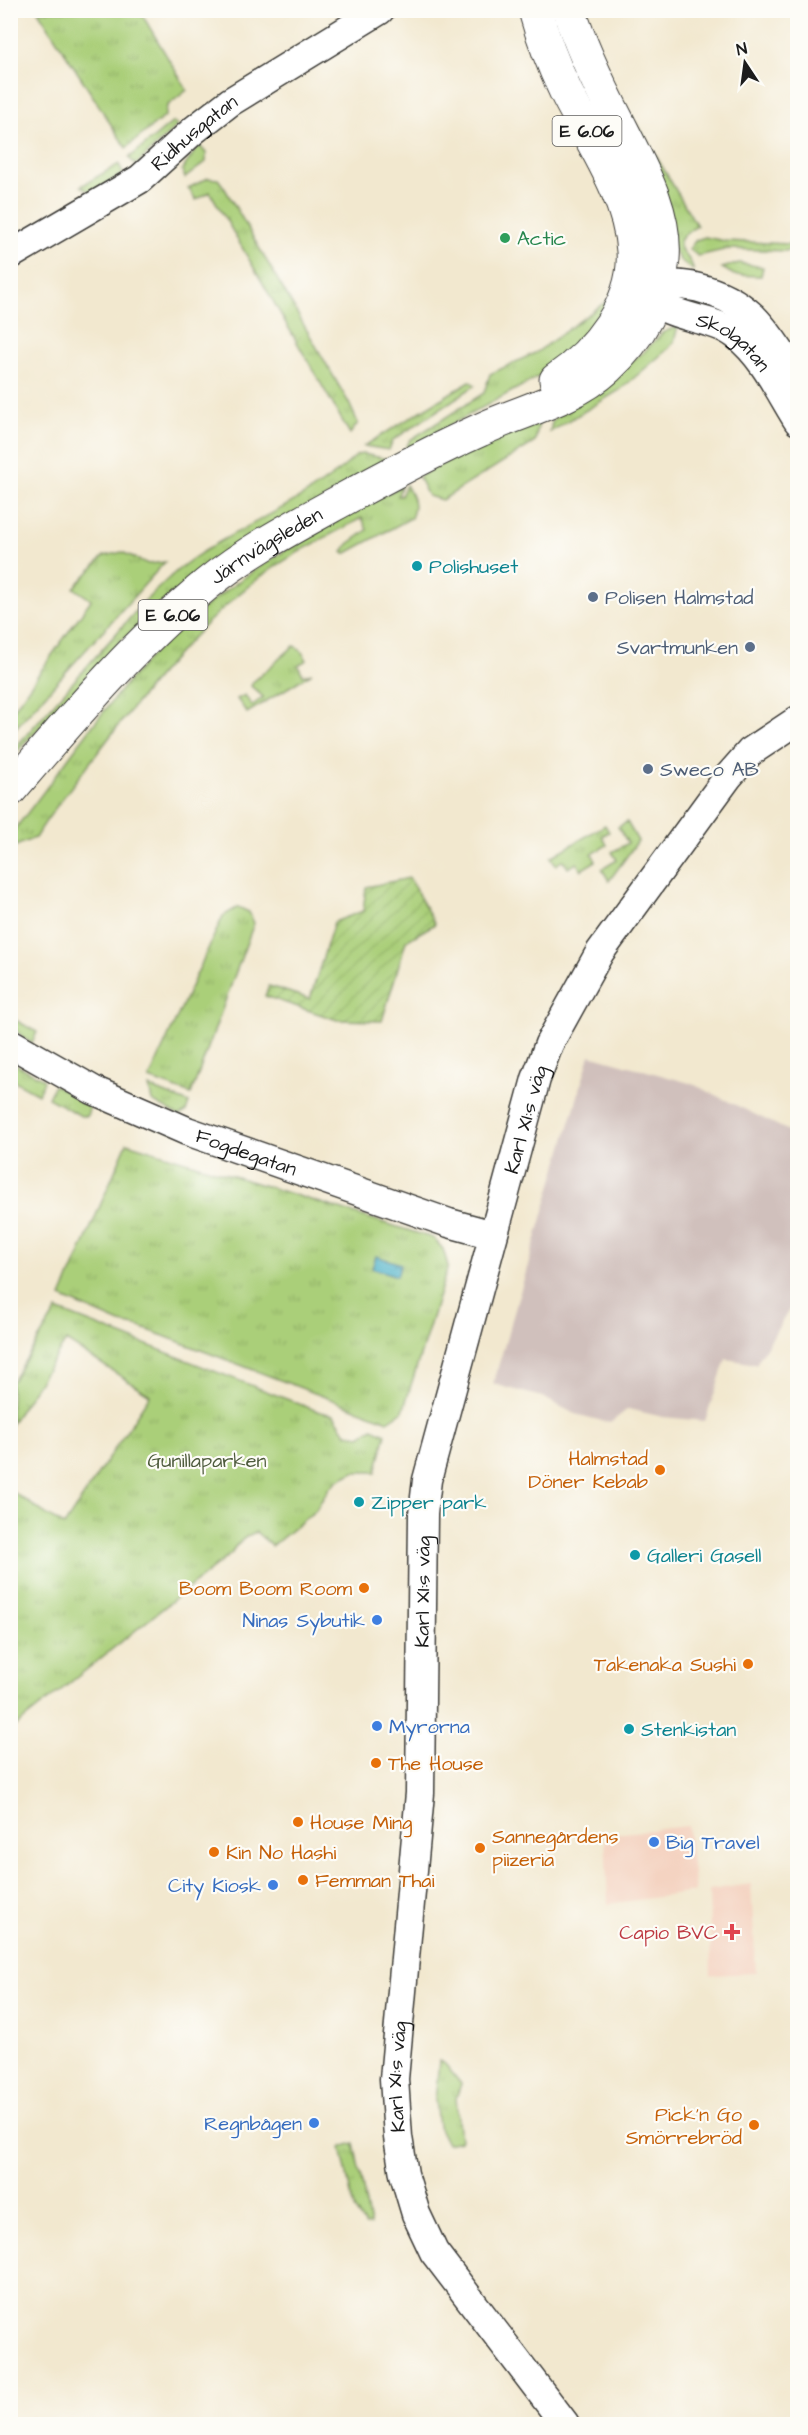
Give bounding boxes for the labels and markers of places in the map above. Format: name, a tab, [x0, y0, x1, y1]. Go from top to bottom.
place label: Actic	[517, 225, 567, 253]
marker: Actic	[498, 231, 512, 245]
place label: Polishuset	[429, 553, 518, 581]
marker: Polishuset	[410, 559, 424, 573]
place label: Polisen Halmstad	[605, 584, 754, 612]
marker: Polisen Halmstad	[586, 590, 600, 604]
place label: Svartmunken	[617, 634, 738, 662]
marker: Svartmunken	[743, 640, 757, 654]
place label: Sweco AB	[660, 756, 759, 784]
marker: Sweco AB	[641, 762, 655, 776]
place label: Halmstad Döner Kebab	[528, 1445, 648, 1496]
marker: Halmstad Döner Kebab	[653, 1463, 667, 1477]
place label: Zipper park	[371, 1489, 486, 1517]
marker: Zipper park	[352, 1495, 366, 1509]
place label: Galleri Gasell	[647, 1542, 761, 1570]
marker: Galleri Gasell	[628, 1548, 642, 1562]
place label: Boom Boom Room	[179, 1575, 352, 1603]
marker: Boom Boom Room	[357, 1581, 371, 1595]
place label: Ninas Sybutik	[243, 1607, 365, 1636]
marker: Ninas Sybutik	[370, 1613, 384, 1627]
place label: Takenaka Sushi	[594, 1651, 736, 1679]
marker: Takenaka Sushi	[741, 1657, 755, 1671]
place label: Myrorna	[389, 1713, 470, 1742]
place label: Stenkistan	[641, 1716, 736, 1744]
marker: Myrorna	[370, 1719, 384, 1733]
marker: Stenkistan	[622, 1722, 636, 1736]
place label: The House	[388, 1750, 484, 1778]
marker: The House	[369, 1756, 383, 1770]
place label: House Ming	[310, 1809, 412, 1838]
marker: House Ming	[291, 1815, 305, 1829]
place label: Sannegårdens piizeria	[492, 1823, 618, 1874]
place label: Big Travel	[666, 1829, 760, 1858]
marker: Big Travel	[647, 1835, 661, 1849]
place label: Kin No Hashi	[226, 1839, 336, 1867]
marker: Sannegårdens piizeria	[473, 1841, 487, 1855]
marker: Kin No Hashi	[207, 1845, 221, 1859]
place label: Femman Thai	[315, 1867, 435, 1895]
place label: City Kiosk	[168, 1872, 261, 1901]
marker: Femman Thai	[296, 1873, 310, 1887]
marker: City Kiosk	[266, 1878, 280, 1892]
place label: Capio BVC	[619, 1919, 718, 1947]
marker: Capio BVC	[723, 1923, 741, 1941]
place label: Pick'n Go Smörrebröd	[626, 2101, 742, 2152]
place label: Regnbågen	[204, 2110, 302, 2139]
marker: Regnbågen	[307, 2116, 321, 2130]
marker: Pick'n Go Smörrebröd	[747, 2118, 761, 2132]

